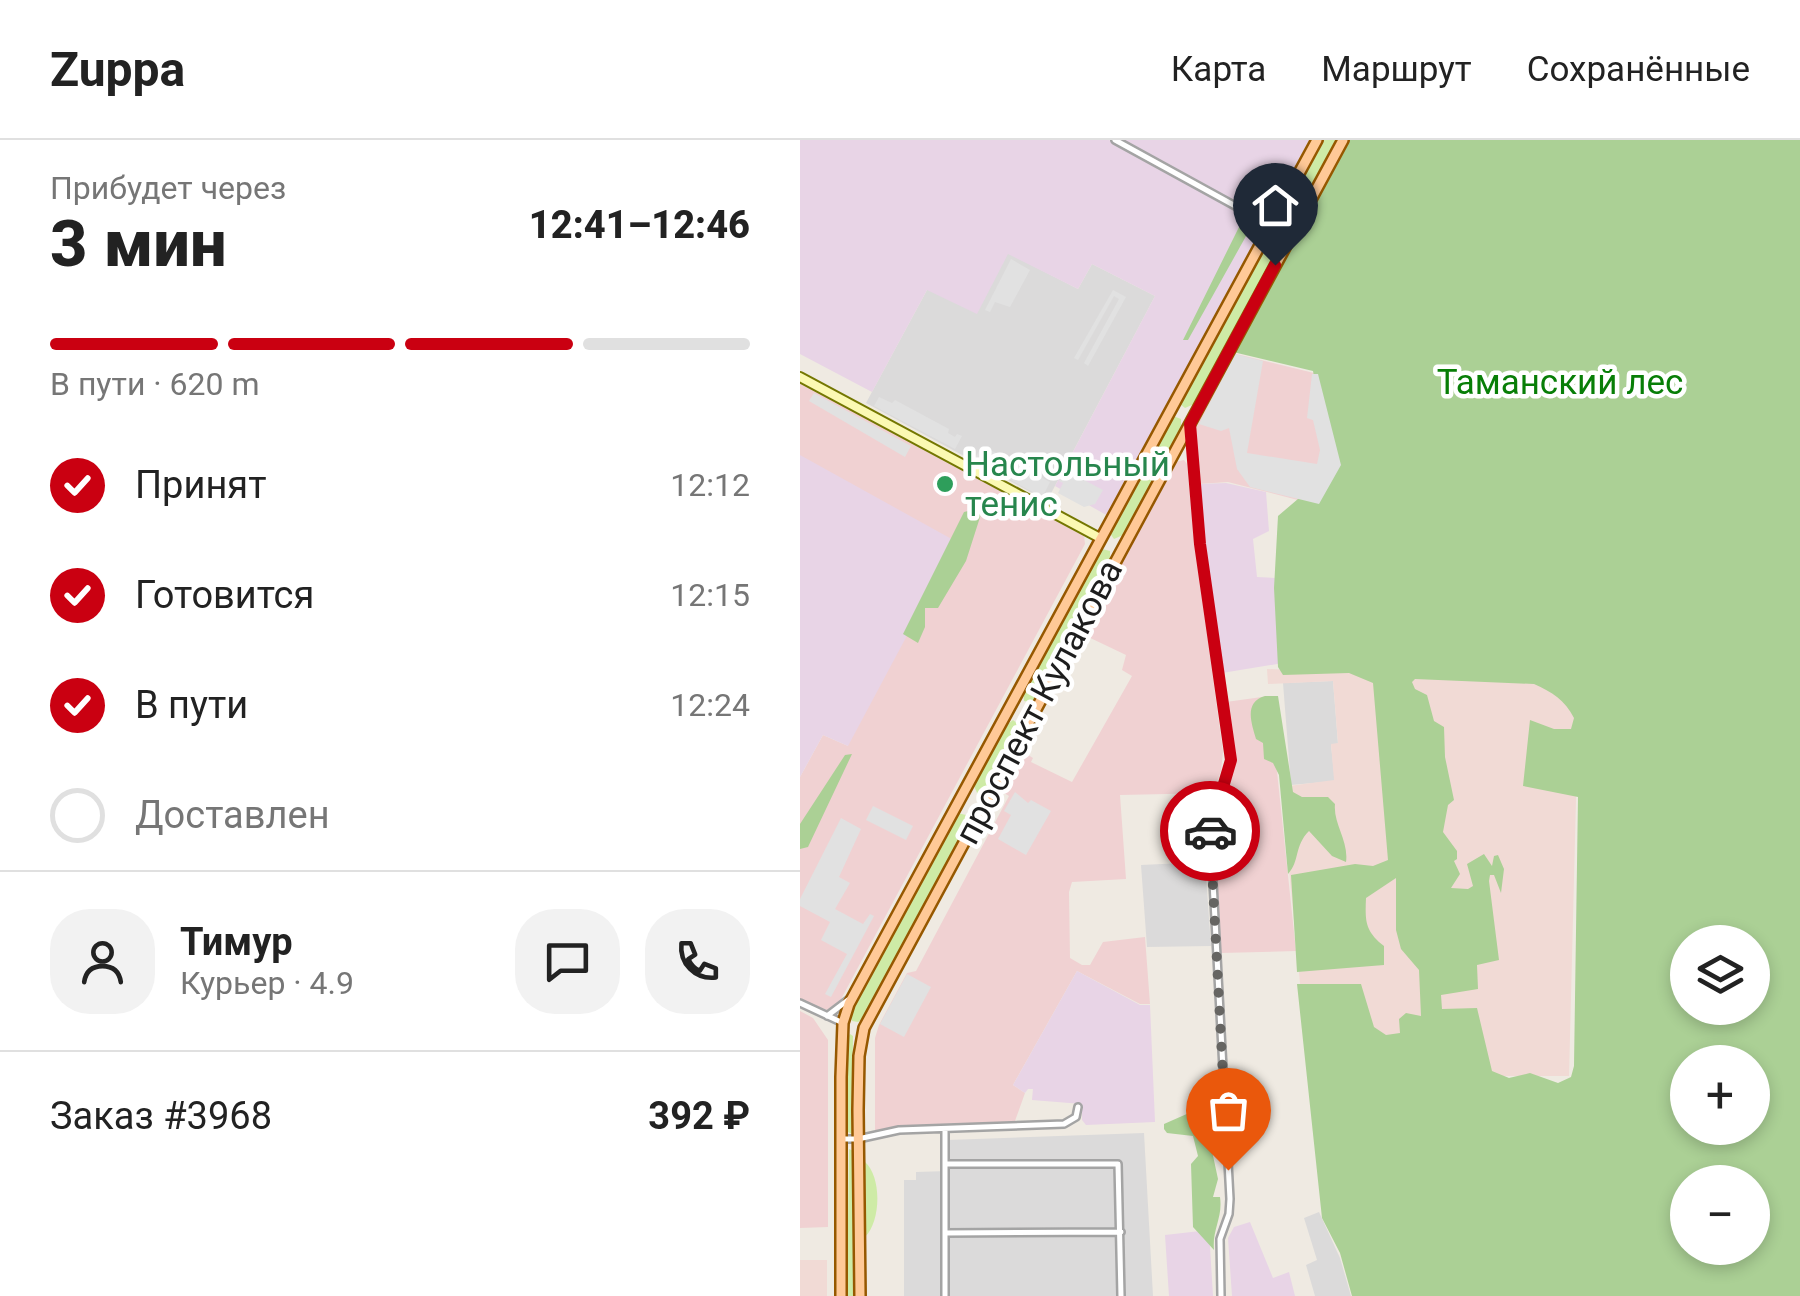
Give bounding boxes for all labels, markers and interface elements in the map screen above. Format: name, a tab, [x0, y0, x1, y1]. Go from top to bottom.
text: Zuppa	[50, 41, 185, 98]
text: Карта	[1171, 49, 1266, 90]
text: Маршрут	[1321, 49, 1472, 90]
text: Сохранённые	[1527, 49, 1750, 90]
pin	[1233, 163, 1318, 266]
text: Прибудет через	[50, 169, 286, 207]
icon: home	[1248, 178, 1303, 233]
text: 12:41–12:46	[529, 203, 750, 247]
text: 3 мин	[50, 206, 227, 282]
park label: Таманский лес	[1437, 362, 1683, 403]
text: В пути · 620 m	[50, 365, 260, 403]
place label: Настольный тенис	[965, 444, 1170, 525]
icon: check	[50, 458, 105, 513]
text: Принят	[135, 463, 266, 507]
text: 12:12	[670, 466, 750, 504]
marker: Настольный тенис	[934, 473, 956, 495]
street label: проспект Кулакова	[947, 553, 1131, 851]
icon: check	[50, 568, 105, 623]
text: Готовится	[135, 573, 314, 617]
text: 12:15	[670, 576, 750, 614]
icon: check	[50, 678, 105, 733]
text: В пути	[135, 683, 248, 727]
text: 12:24	[670, 686, 750, 724]
courier	[1160, 781, 1260, 881]
text: Доставлен	[135, 793, 330, 837]
icon: car	[1183, 804, 1238, 859]
button: person	[50, 909, 155, 1014]
button: chat	[515, 909, 620, 1014]
button: phone	[645, 909, 750, 1014]
text: Тимур	[180, 920, 293, 964]
map controls	[1670, 925, 1770, 1265]
button: layers	[1670, 925, 1770, 1025]
text: Курьер · 4.9	[180, 964, 354, 1002]
button: +	[1670, 1045, 1770, 1145]
pin	[1186, 1068, 1271, 1171]
icon: bag	[1201, 1083, 1256, 1138]
text: Заказ #3968	[50, 1094, 272, 1138]
text: 392 ₽	[648, 1094, 750, 1138]
button: −	[1670, 1165, 1770, 1265]

